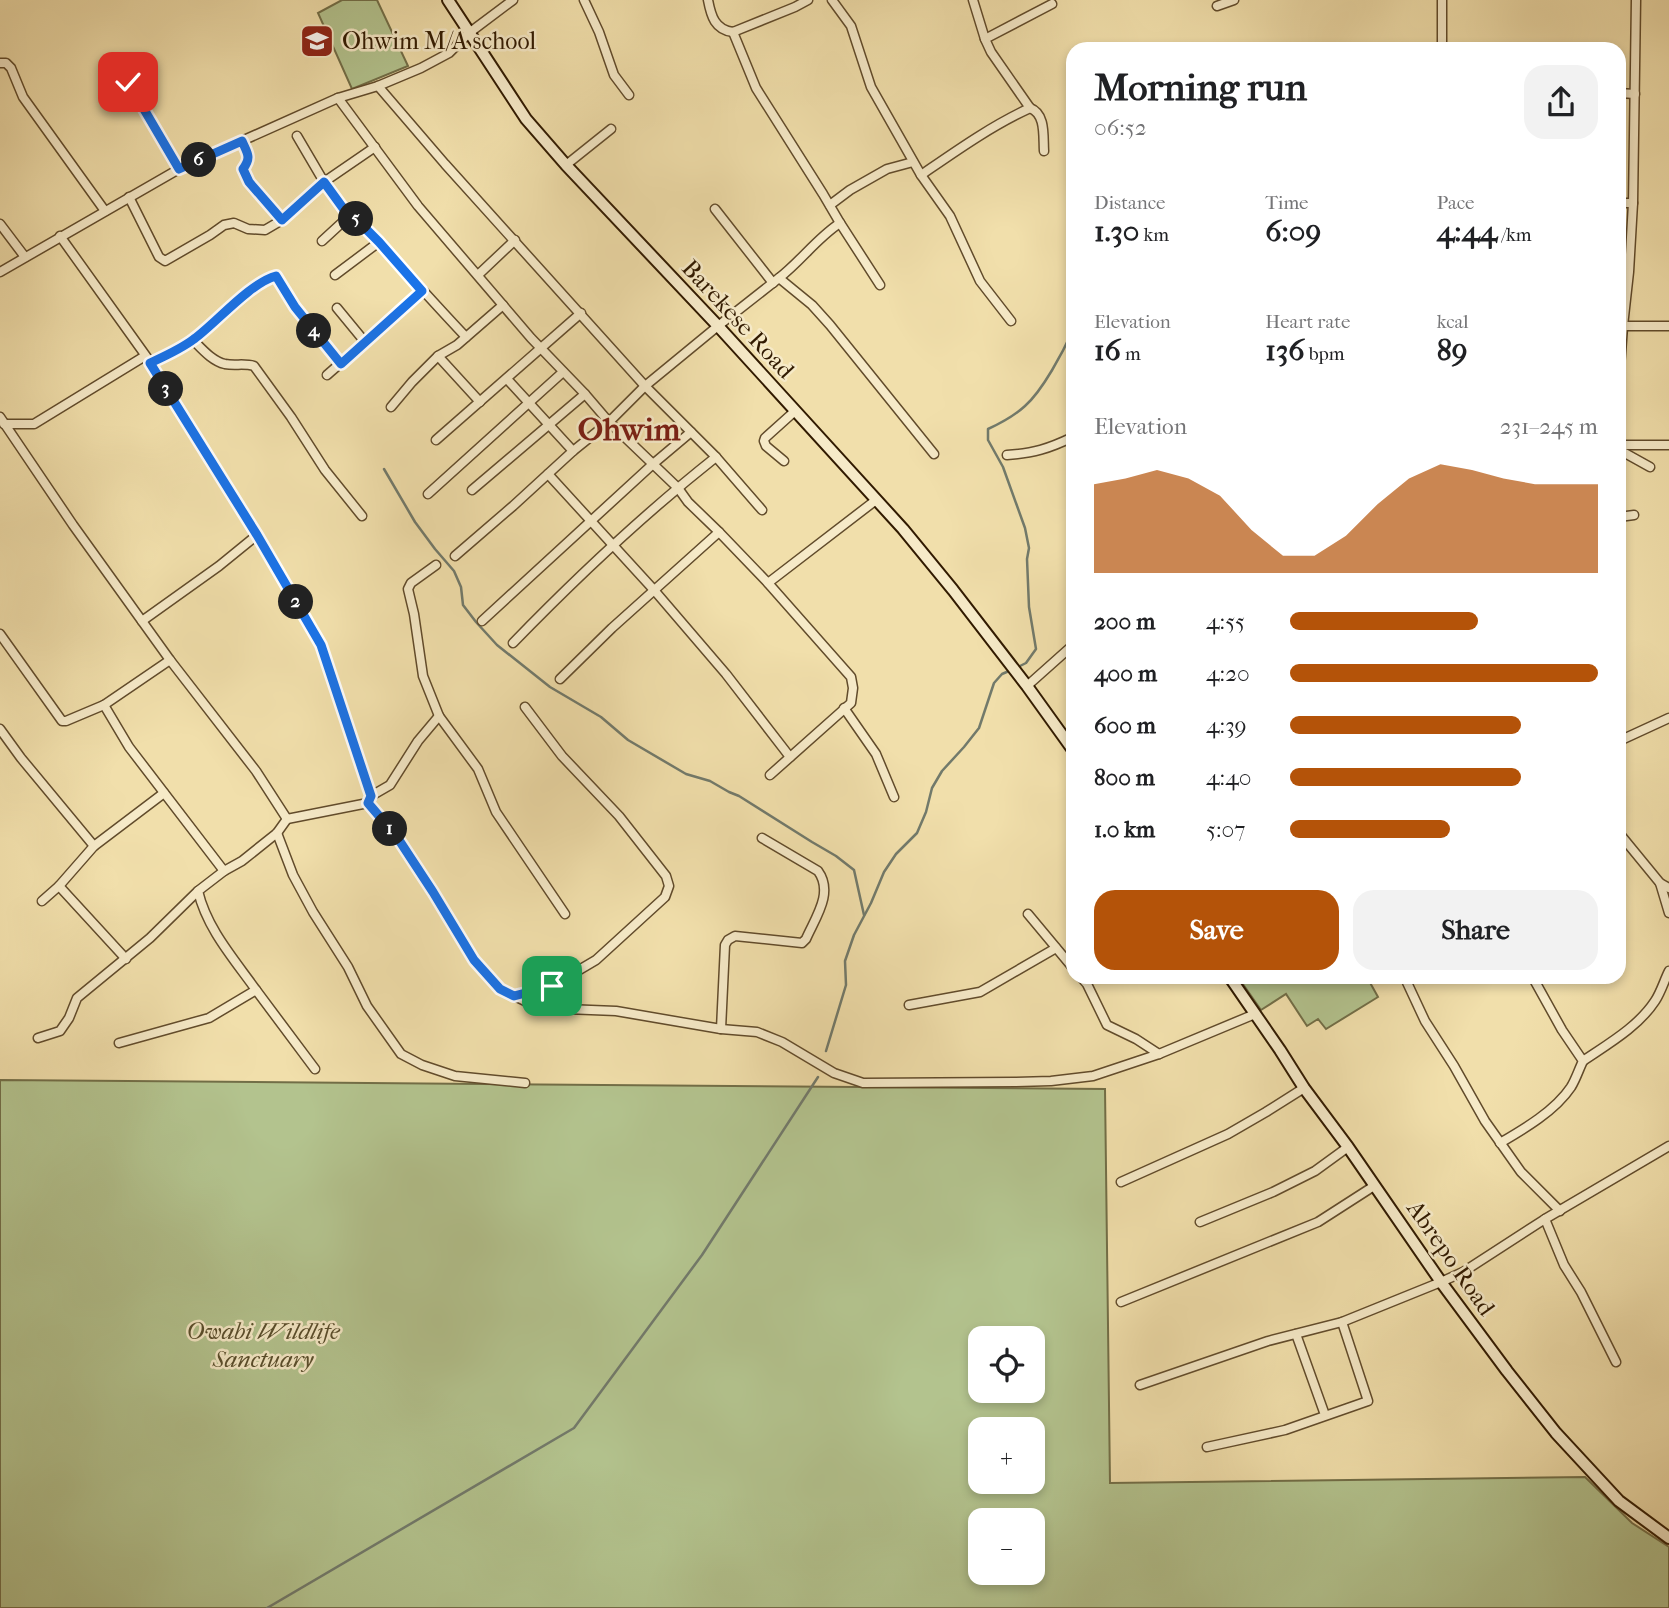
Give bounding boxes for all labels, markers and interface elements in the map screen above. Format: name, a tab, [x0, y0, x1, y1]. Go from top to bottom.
school or university icon: Ohwim M/A school	[298, 22, 336, 60]
place label: Ohwim M/A school	[342, 27, 536, 55]
pin	[98, 52, 158, 112]
icon: check	[109, 63, 147, 101]
text: Morning run	[1094, 65, 1307, 110]
button: share	[1524, 65, 1598, 139]
text: 06:52	[1094, 114, 1146, 141]
pin: 6	[182, 142, 216, 178]
text: 6	[193, 148, 204, 170]
text: Distance	[1094, 192, 1165, 214]
text: Time	[1265, 192, 1309, 214]
text: Pace	[1437, 192, 1475, 214]
pin: 5	[338, 202, 374, 236]
text: 5	[351, 207, 360, 229]
text: 1.30	[1094, 214, 1139, 249]
text: 6:09	[1265, 214, 1321, 249]
text: 4:44	[1437, 214, 1497, 249]
text: km	[1139, 224, 1169, 246]
text: /km	[1497, 224, 1532, 246]
street label: Barekese Road	[676, 254, 801, 385]
text: Elevation	[1094, 311, 1171, 333]
text: Heart rate	[1265, 311, 1350, 333]
text: kcal	[1437, 311, 1469, 333]
pin: 4	[296, 314, 332, 348]
text: 4	[308, 319, 319, 341]
text: 16	[1094, 333, 1121, 368]
text: 136	[1265, 333, 1305, 368]
text: 89	[1437, 333, 1467, 368]
text: m	[1121, 343, 1141, 365]
text: bpm	[1305, 343, 1345, 365]
pin: 3	[148, 372, 184, 406]
text: 3	[162, 377, 169, 399]
district label: Ohwim	[578, 411, 681, 448]
text: Elevation	[1094, 413, 1187, 440]
text: 231–245 m	[1500, 413, 1598, 440]
pin: 2	[278, 584, 314, 620]
text: 2	[291, 590, 300, 612]
text: 200 m	[1094, 608, 1155, 635]
text: 4:55	[1206, 608, 1245, 635]
text: 400 m	[1094, 660, 1157, 687]
text: 4:20	[1206, 660, 1250, 687]
text: 600 m	[1094, 712, 1156, 739]
text: 4:39	[1206, 712, 1247, 739]
text: 800 m	[1094, 764, 1155, 791]
text: 4:40	[1206, 764, 1251, 791]
pin: 1	[372, 812, 408, 846]
text: 1.0 km	[1094, 816, 1155, 843]
text: 5:07	[1206, 816, 1245, 843]
text: 1	[386, 817, 393, 839]
button: Save	[1094, 890, 1339, 970]
button: Share	[1353, 890, 1598, 970]
pin	[522, 956, 582, 1016]
icon: arrive	[533, 967, 571, 1005]
street label: Abrepo Road	[1401, 1194, 1501, 1322]
park label: Owabi Wildlife Sanctuary	[186, 1317, 341, 1373]
map controls	[968, 1326, 1045, 1585]
button: locate	[968, 1326, 1045, 1403]
button: +	[968, 1417, 1045, 1494]
button: −	[968, 1508, 1045, 1585]

